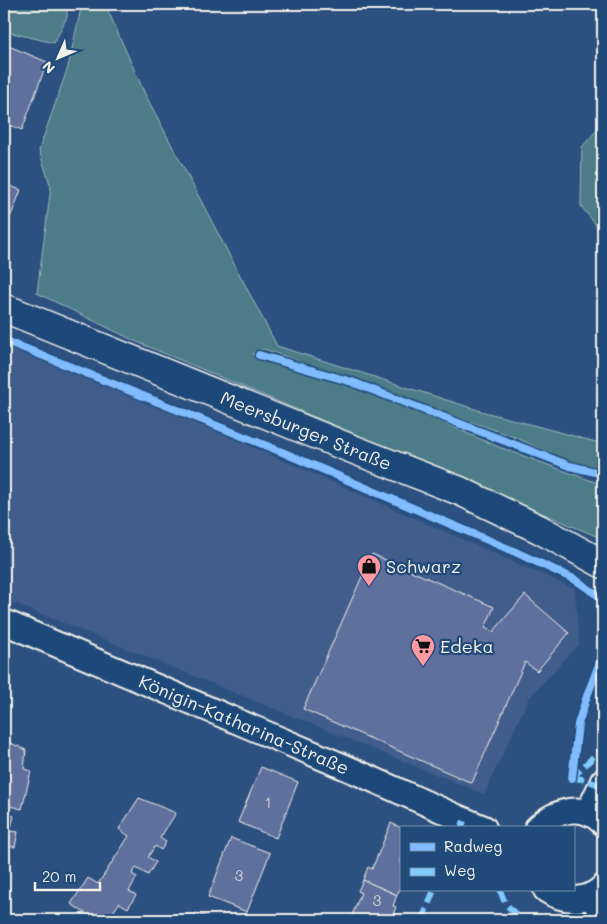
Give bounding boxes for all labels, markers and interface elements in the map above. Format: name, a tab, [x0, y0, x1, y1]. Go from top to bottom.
north arrow	[32, 32, 82, 82]
text: N	[38, 57, 59, 78]
street label: Meersburger Straße	[217, 385, 395, 475]
shop icon: Schwarz	[356, 553, 382, 587]
place label: Schwarz	[386, 554, 461, 578]
supermarket icon: Edeka	[410, 633, 436, 667]
place label: Edeka	[440, 634, 494, 658]
street label: Königin-Katharina-Straße	[135, 669, 353, 780]
house number: 1	[265, 792, 271, 812]
legend	[400, 826, 574, 892]
text: Radweg	[444, 836, 502, 856]
scale bar	[35, 859, 100, 891]
text: Weg	[444, 860, 475, 880]
house number: 3	[235, 865, 244, 885]
text: 20 m	[42, 866, 76, 886]
house number: 3	[373, 890, 382, 910]

